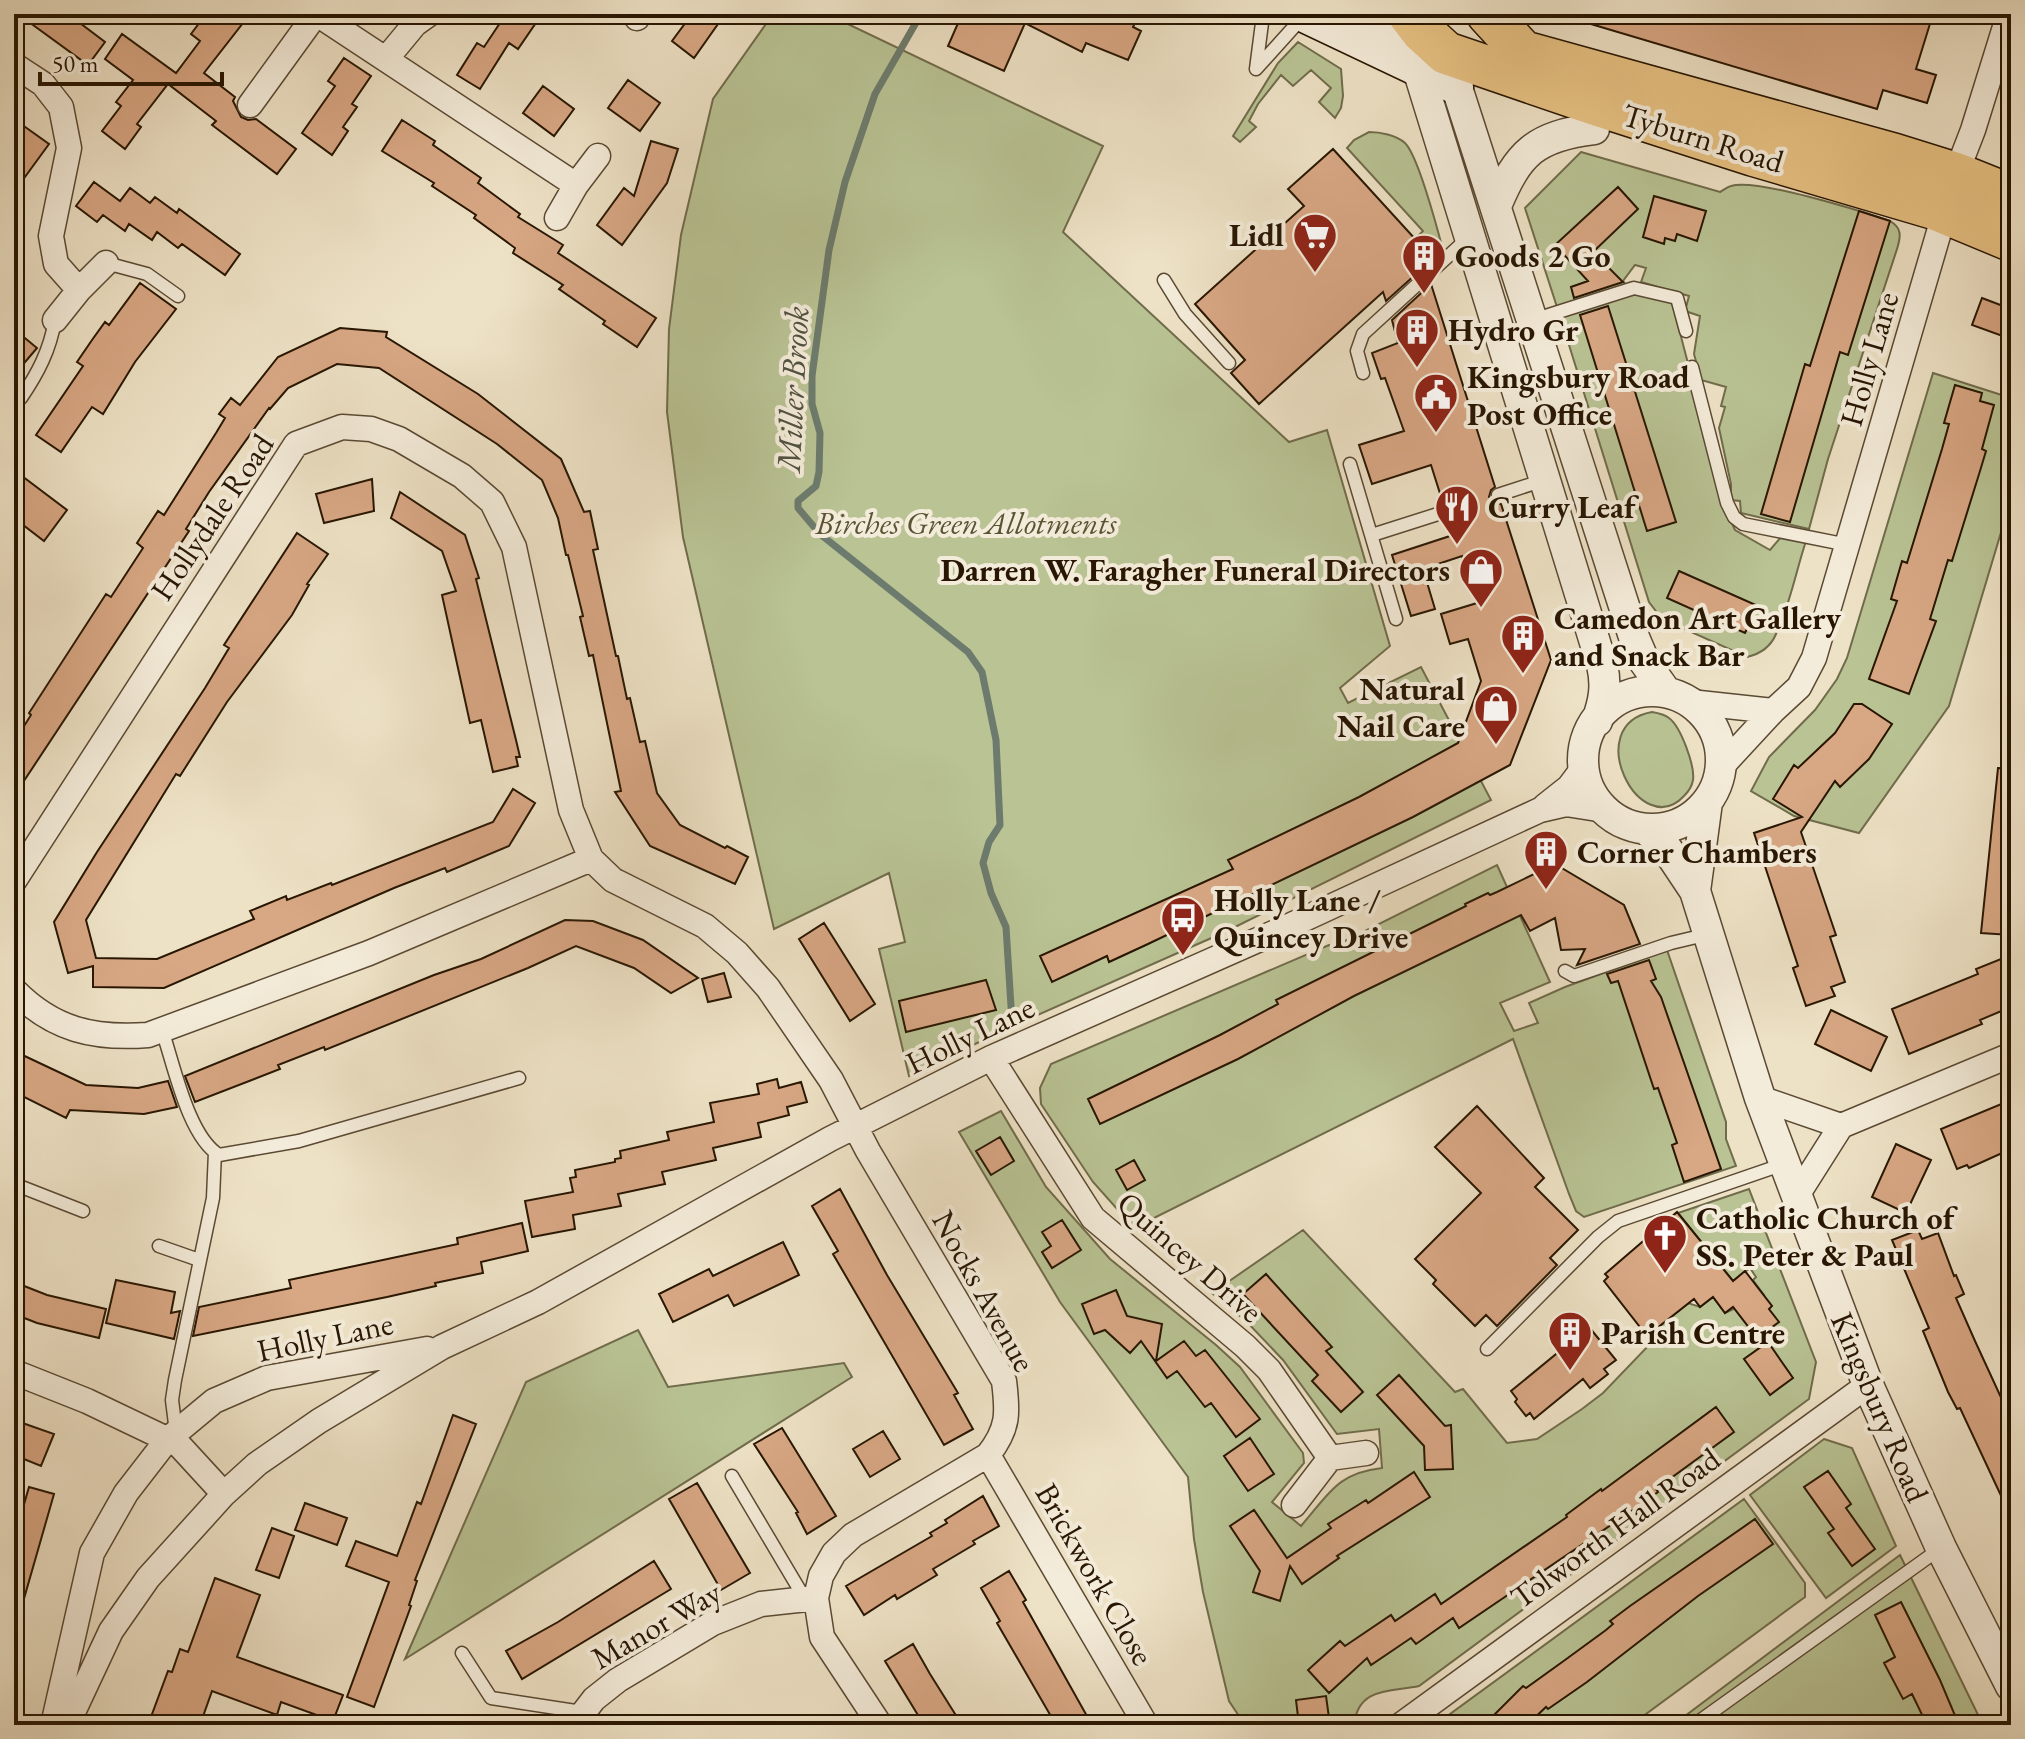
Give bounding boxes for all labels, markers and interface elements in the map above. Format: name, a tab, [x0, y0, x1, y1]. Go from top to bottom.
scale bar	[40, 36, 222, 86]
text: 50 m	[52, 48, 99, 79]
street label: Tyburn Road	[1617, 94, 1790, 183]
supermarket icon: Lidl	[1291, 211, 1339, 274]
place label: Lidl	[1229, 214, 1284, 256]
building icon: Goods 2 Go	[1400, 232, 1448, 295]
place label: Goods 2 Go	[1455, 235, 1611, 277]
street label: Holly Lane	[1830, 287, 1908, 431]
water label: Miller Brook	[766, 305, 818, 475]
building icon: Hydro Gr	[1393, 306, 1441, 369]
place label: Hydro Gr	[1448, 309, 1579, 351]
place label: Kingsbury Road Post Office	[1467, 356, 1690, 435]
public building icon: Kingsbury Road Post Office	[1412, 371, 1460, 434]
street label: Hollydale Road	[141, 425, 284, 608]
restaurant icon: Curry Leaf	[1433, 483, 1481, 546]
place label: Curry Leaf	[1488, 486, 1639, 528]
park label: Birches Green Allotments	[814, 502, 1117, 544]
shop icon: Darren W. Faragher Funeral Directors	[1457, 546, 1505, 609]
place label: Darren W. Faragher Funeral Directors	[940, 549, 1450, 591]
place label: Camedon Art Gallery and Snack Bar	[1554, 597, 1842, 676]
building icon: Camedon Art Gallery and Snack Bar	[1499, 612, 1547, 675]
place label: Natural Nail Care	[1337, 668, 1465, 747]
shop icon: Natural Nail Care	[1472, 683, 1520, 746]
building icon: Corner Chambers	[1522, 828, 1570, 891]
place label: Corner Chambers	[1577, 831, 1817, 873]
place label: Holly Lane / Quincey Drive	[1214, 879, 1408, 958]
bus stop icon: Holly Lane / Quincey Drive	[1159, 894, 1207, 957]
street label: Holly Lane	[899, 986, 1041, 1084]
street label: Quincey Drive	[1108, 1182, 1272, 1332]
place label: Catholic Church of SS. Peter & Paul	[1696, 1197, 1958, 1276]
street label: Nocks Avenue	[923, 1203, 1045, 1379]
church icon: Catholic Church of SS. Peter & Paul	[1641, 1212, 1689, 1275]
street label: Holly Lane	[253, 1302, 397, 1372]
street label: Kingsbury Road	[1821, 1306, 1939, 1509]
building icon: Parish Centre	[1546, 1309, 1594, 1372]
place label: Parish Centre	[1601, 1312, 1785, 1354]
street label: Tolworth Hall Road	[1502, 1437, 1729, 1618]
street label: Brickwork Close	[1026, 1475, 1164, 1673]
street label: Manor Way	[583, 1570, 729, 1679]

